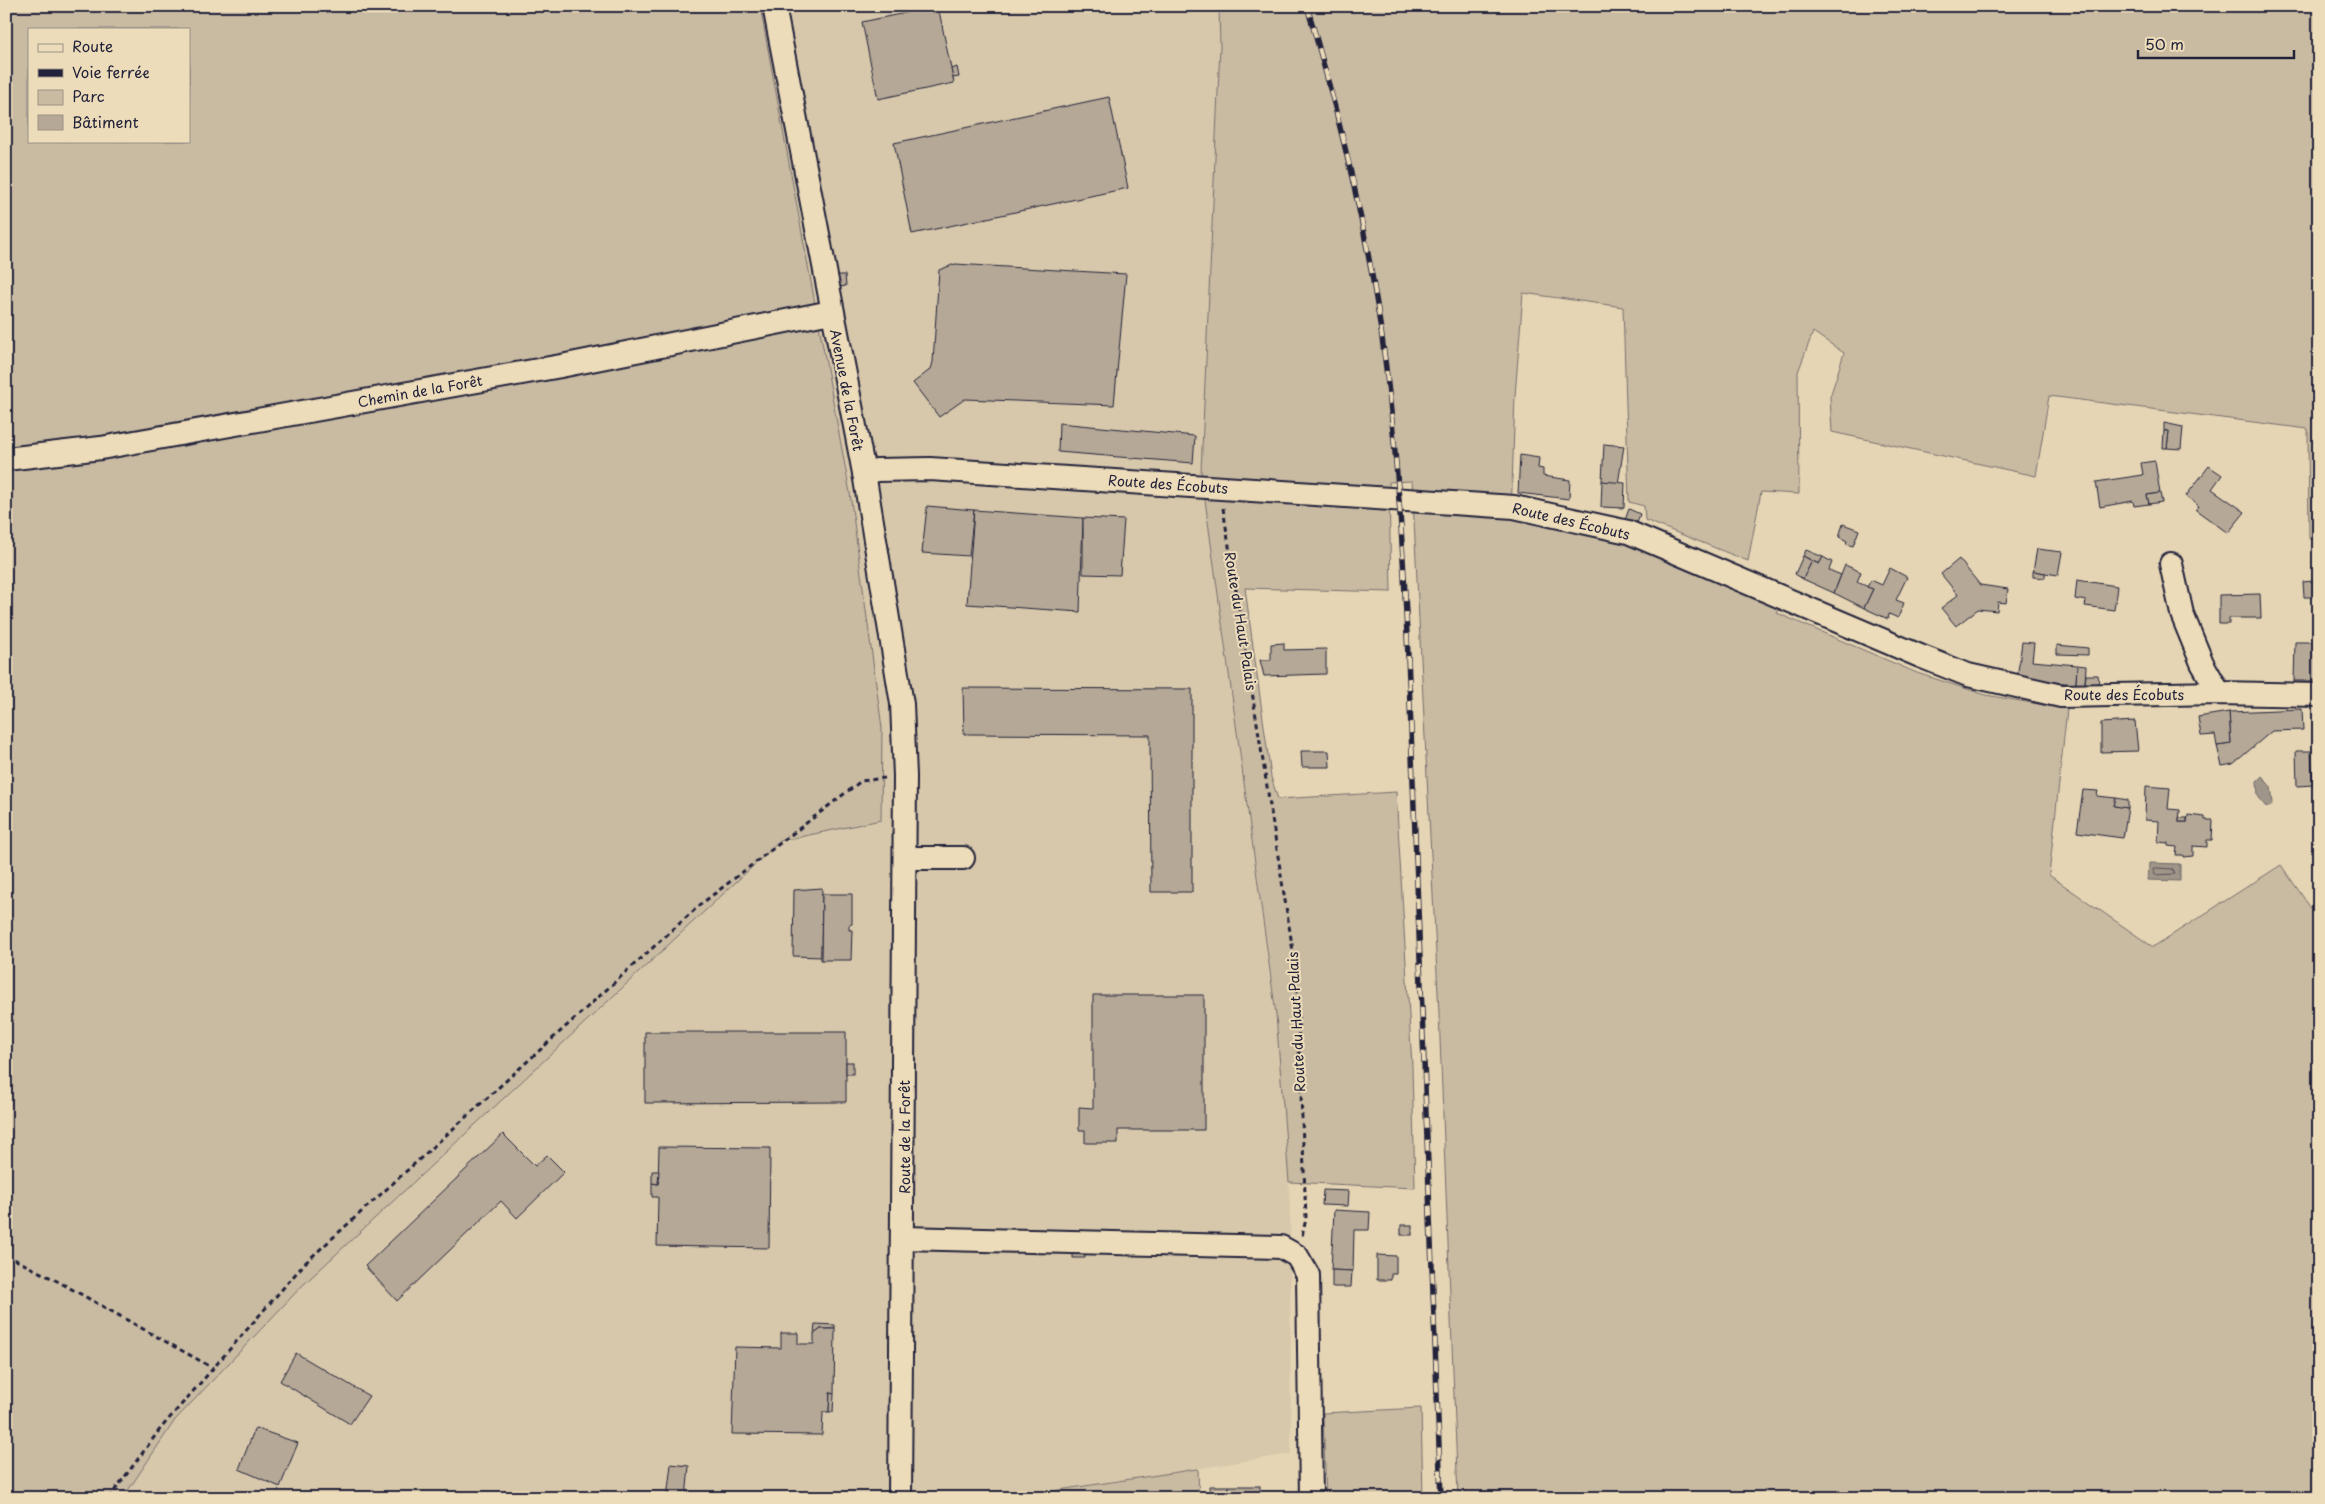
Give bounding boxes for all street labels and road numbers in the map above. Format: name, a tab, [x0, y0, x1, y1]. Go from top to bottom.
street label: Avenue de la Forêt	[825, 327, 869, 453]
street label: Chemin de la Forêt	[356, 370, 484, 412]
street label: Route des Écobuts	[1107, 469, 1229, 499]
street label: Route des Écobuts	[1510, 497, 1632, 545]
street label: Route du Haut Palais	[1220, 550, 1262, 692]
street label: Route des Écobuts	[2064, 684, 2185, 705]
street label: Route du Haut Palais	[1282, 951, 1310, 1093]
street label: Route de la Forêt	[894, 1080, 915, 1194]

